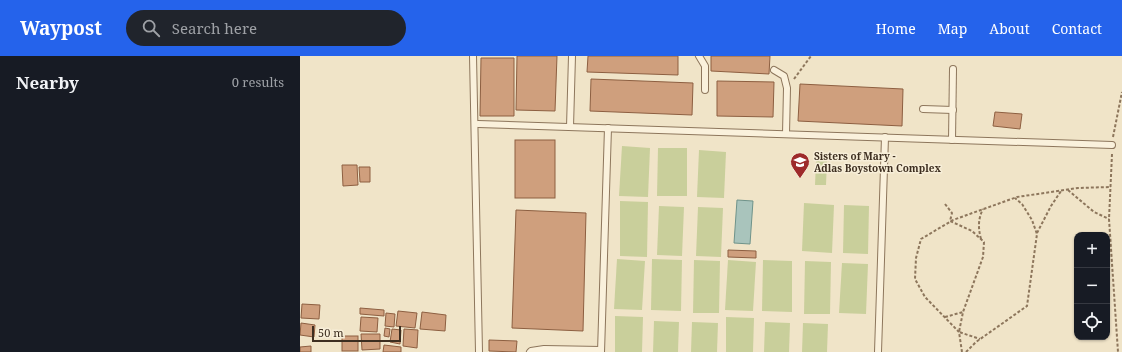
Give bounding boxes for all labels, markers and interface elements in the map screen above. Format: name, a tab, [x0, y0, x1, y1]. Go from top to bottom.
search box	[126, 10, 406, 46]
text: Waypost	[20, 15, 102, 41]
icon: search	[140, 17, 162, 39]
text: Search here	[172, 18, 257, 38]
text: Home	[876, 19, 916, 38]
text: Map	[938, 19, 967, 38]
text: About	[989, 19, 1030, 38]
text: Contact	[1052, 19, 1102, 38]
text: Nearby	[16, 71, 79, 94]
text: 0 results	[232, 73, 284, 91]
place label: Sisters of Mary - Adlas Boystown Complex	[814, 149, 941, 175]
school or university icon: Sisters of Mary - Adlas Boystown Complex	[789, 151, 811, 179]
map controls	[1074, 232, 1110, 340]
button: +	[1074, 232, 1110, 268]
button: −	[1074, 268, 1110, 304]
button: locate	[1074, 304, 1110, 340]
scale bar	[312, 324, 401, 343]
text: 50 m	[318, 325, 344, 340]

